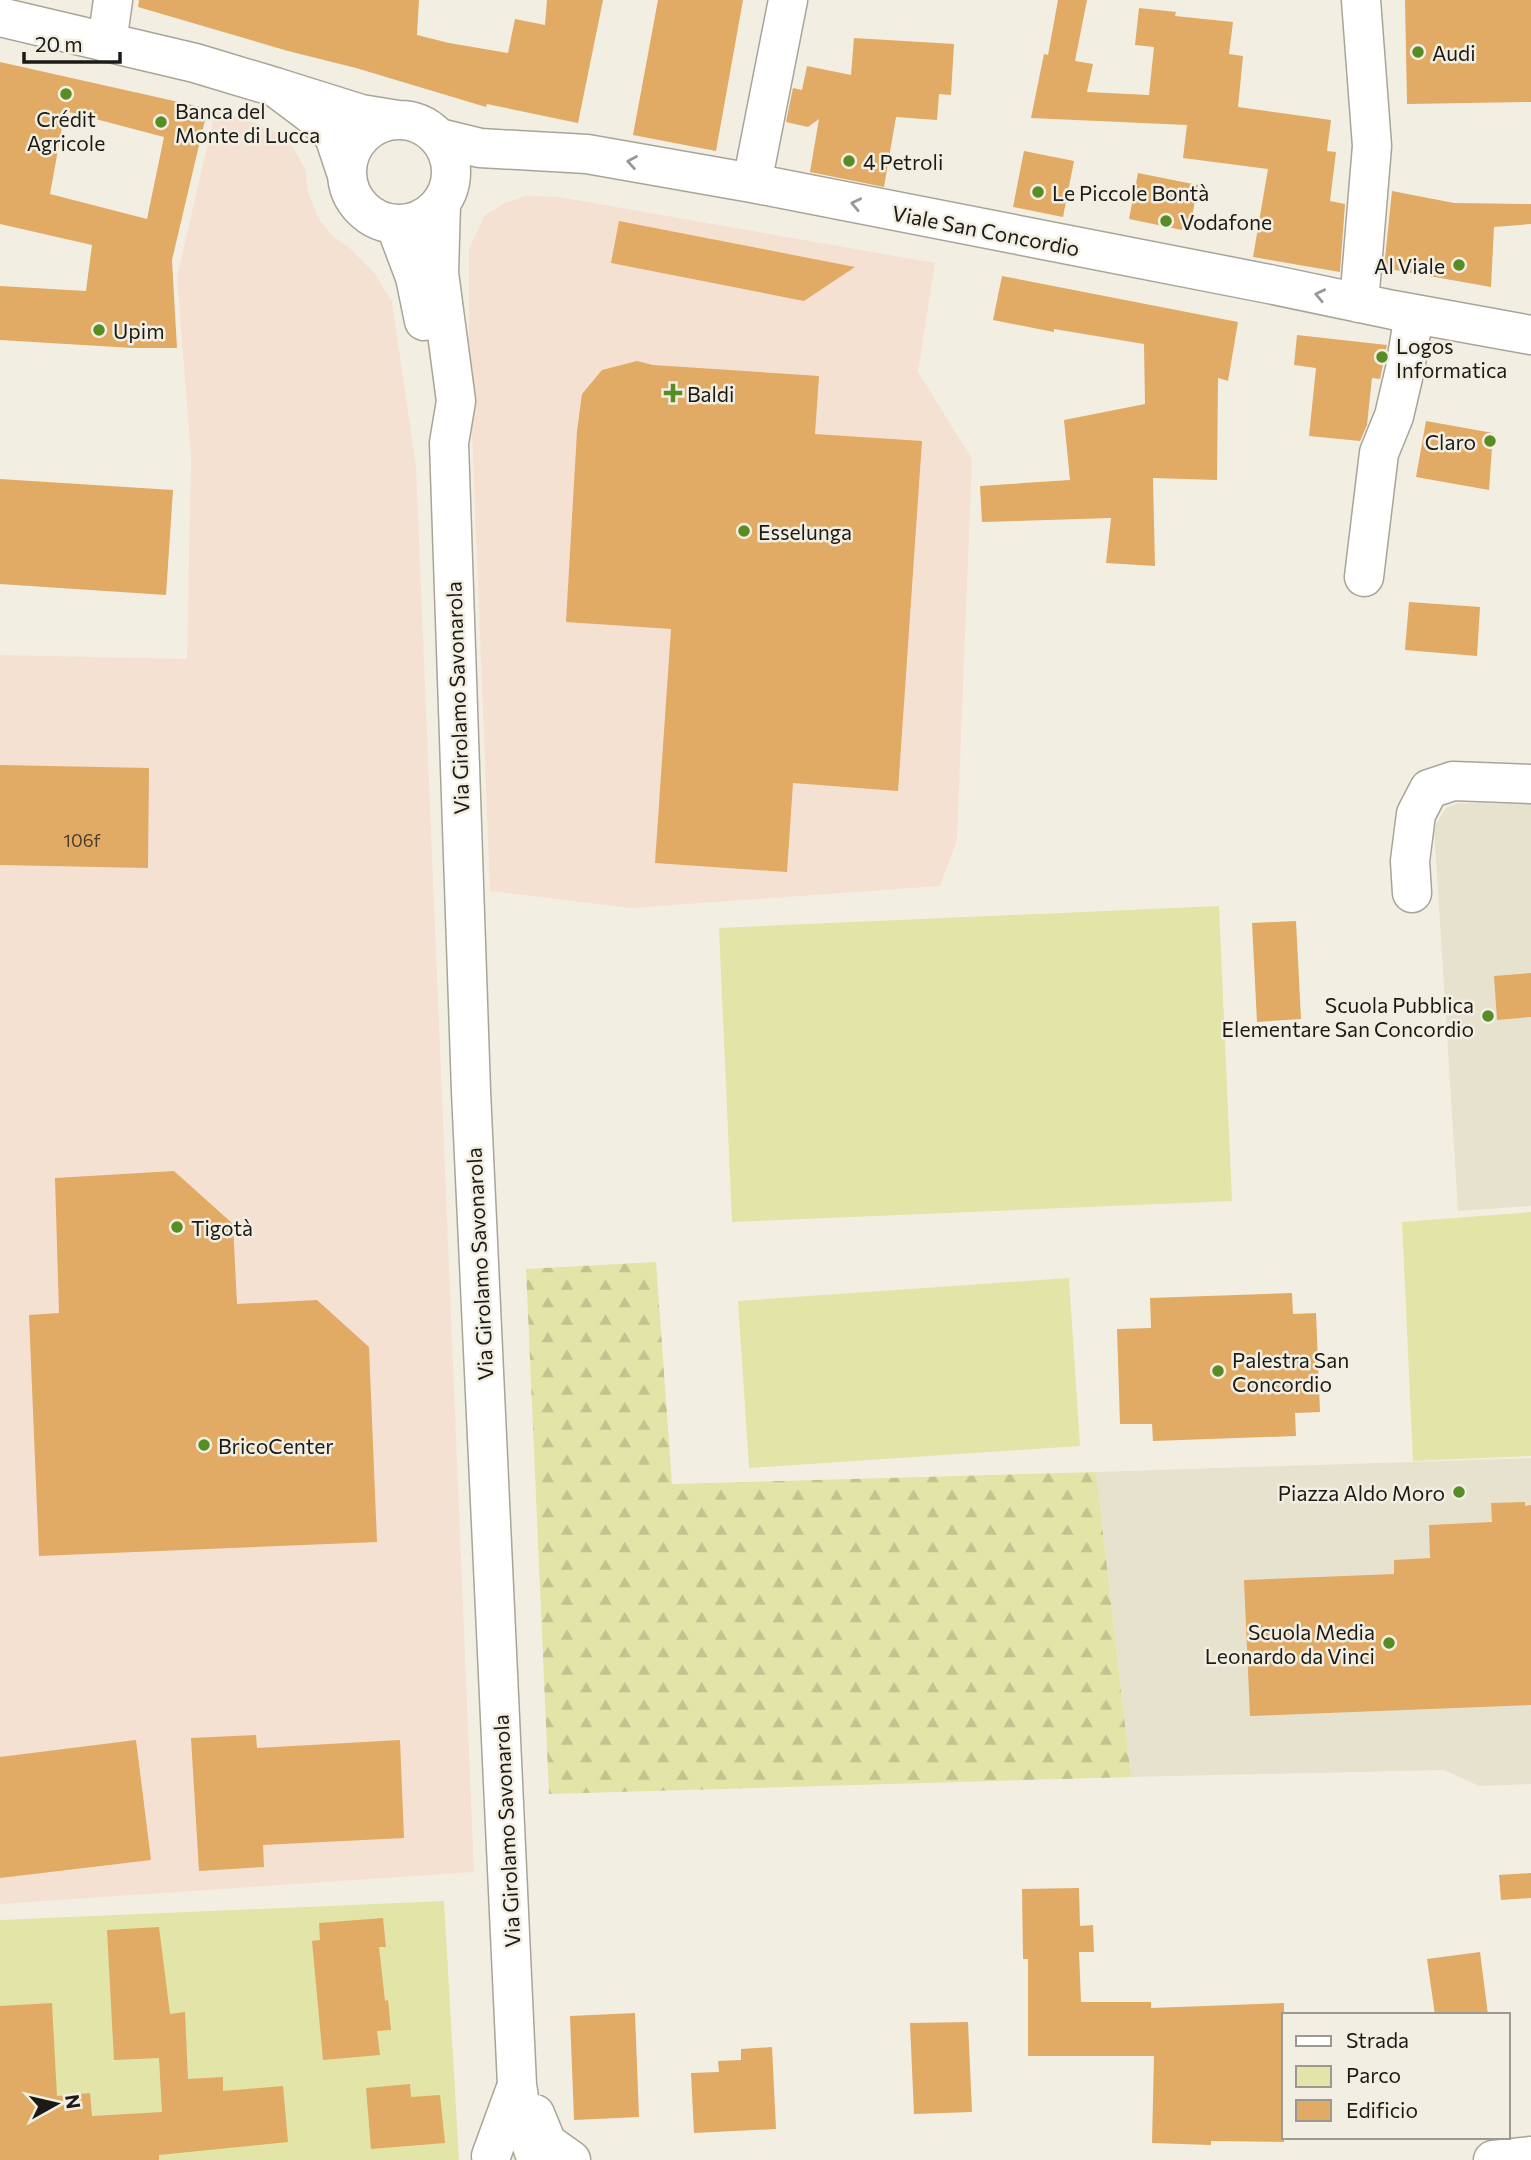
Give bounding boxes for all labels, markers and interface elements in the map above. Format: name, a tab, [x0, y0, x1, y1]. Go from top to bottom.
scale bar	[24, 21, 121, 65]
text: 20 m	[35, 31, 83, 56]
place label: Audi	[1432, 40, 1476, 65]
marker: Audi	[1410, 44, 1426, 60]
marker: Crédit Agricole	[58, 86, 74, 102]
place label: Banca del Monte di Lucca	[175, 98, 320, 147]
place label: Crédit Agricole	[27, 106, 105, 155]
marker: Banca del Monte di Lucca	[153, 114, 169, 130]
place label: 4 Petroli	[863, 149, 943, 174]
marker: 4 Petroli	[841, 153, 857, 169]
one-way arrow	[626, 155, 638, 170]
place label: Le Piccole Bontà	[1052, 180, 1209, 205]
marker: Le Piccole Bontà	[1030, 184, 1046, 200]
one-way arrow	[850, 198, 862, 213]
street label: Viale San Concordio	[890, 200, 1082, 260]
place label: Vodafone	[1180, 209, 1272, 234]
marker: Vodafone	[1158, 213, 1174, 229]
place label: Al Viale	[1374, 253, 1445, 278]
marker: Al Viale	[1451, 257, 1467, 273]
one-way arrow	[1314, 288, 1326, 303]
place label: Upim	[113, 318, 164, 343]
marker: Upim	[91, 322, 107, 338]
place label: Logos Informatica	[1396, 333, 1507, 382]
marker: Logos Informatica	[1374, 349, 1390, 365]
place label: Baldi	[687, 381, 734, 406]
marker: Baldi	[665, 385, 681, 401]
place label: Claro	[1425, 429, 1476, 454]
marker: Claro	[1482, 433, 1498, 449]
place label: Esselunga	[758, 519, 852, 544]
marker: Esselunga	[736, 523, 752, 539]
street label: Via Girolamo Savonarola	[440, 581, 474, 815]
house number: 106f	[63, 829, 102, 851]
place label: Scuola Pubblica Elementare San Concordio	[1222, 992, 1474, 1041]
marker: Scuola Pubblica Elementare San Concordio	[1480, 1008, 1496, 1024]
street label: Via Girolamo Savonarola	[460, 1147, 498, 1381]
place label: Tigotà	[191, 1215, 253, 1240]
marker: Tigotà	[169, 1219, 185, 1235]
place label: Palestra San Concordio	[1232, 1347, 1349, 1396]
marker: Palestra San Concordio	[1210, 1363, 1226, 1379]
place label: BricoCenter	[218, 1433, 334, 1458]
marker: BricoCenter	[196, 1437, 212, 1453]
place label: Piazza Aldo Moro	[1278, 1480, 1445, 1505]
marker: Piazza Aldo Moro	[1451, 1484, 1467, 1500]
place label: Scuola Media Leonardo da Vinci	[1205, 1619, 1375, 1668]
marker: Scuola Media Leonardo da Vinci	[1381, 1635, 1397, 1651]
street label: Via Girolamo Savonarola	[487, 1714, 525, 1948]
legend	[1282, 2013, 1510, 2139]
text: Strada	[1346, 2027, 1409, 2052]
text: Parco	[1346, 2062, 1401, 2087]
north arrow	[21, 2069, 91, 2139]
text: N	[61, 2093, 86, 2110]
text: Edificio	[1346, 2097, 1418, 2122]

